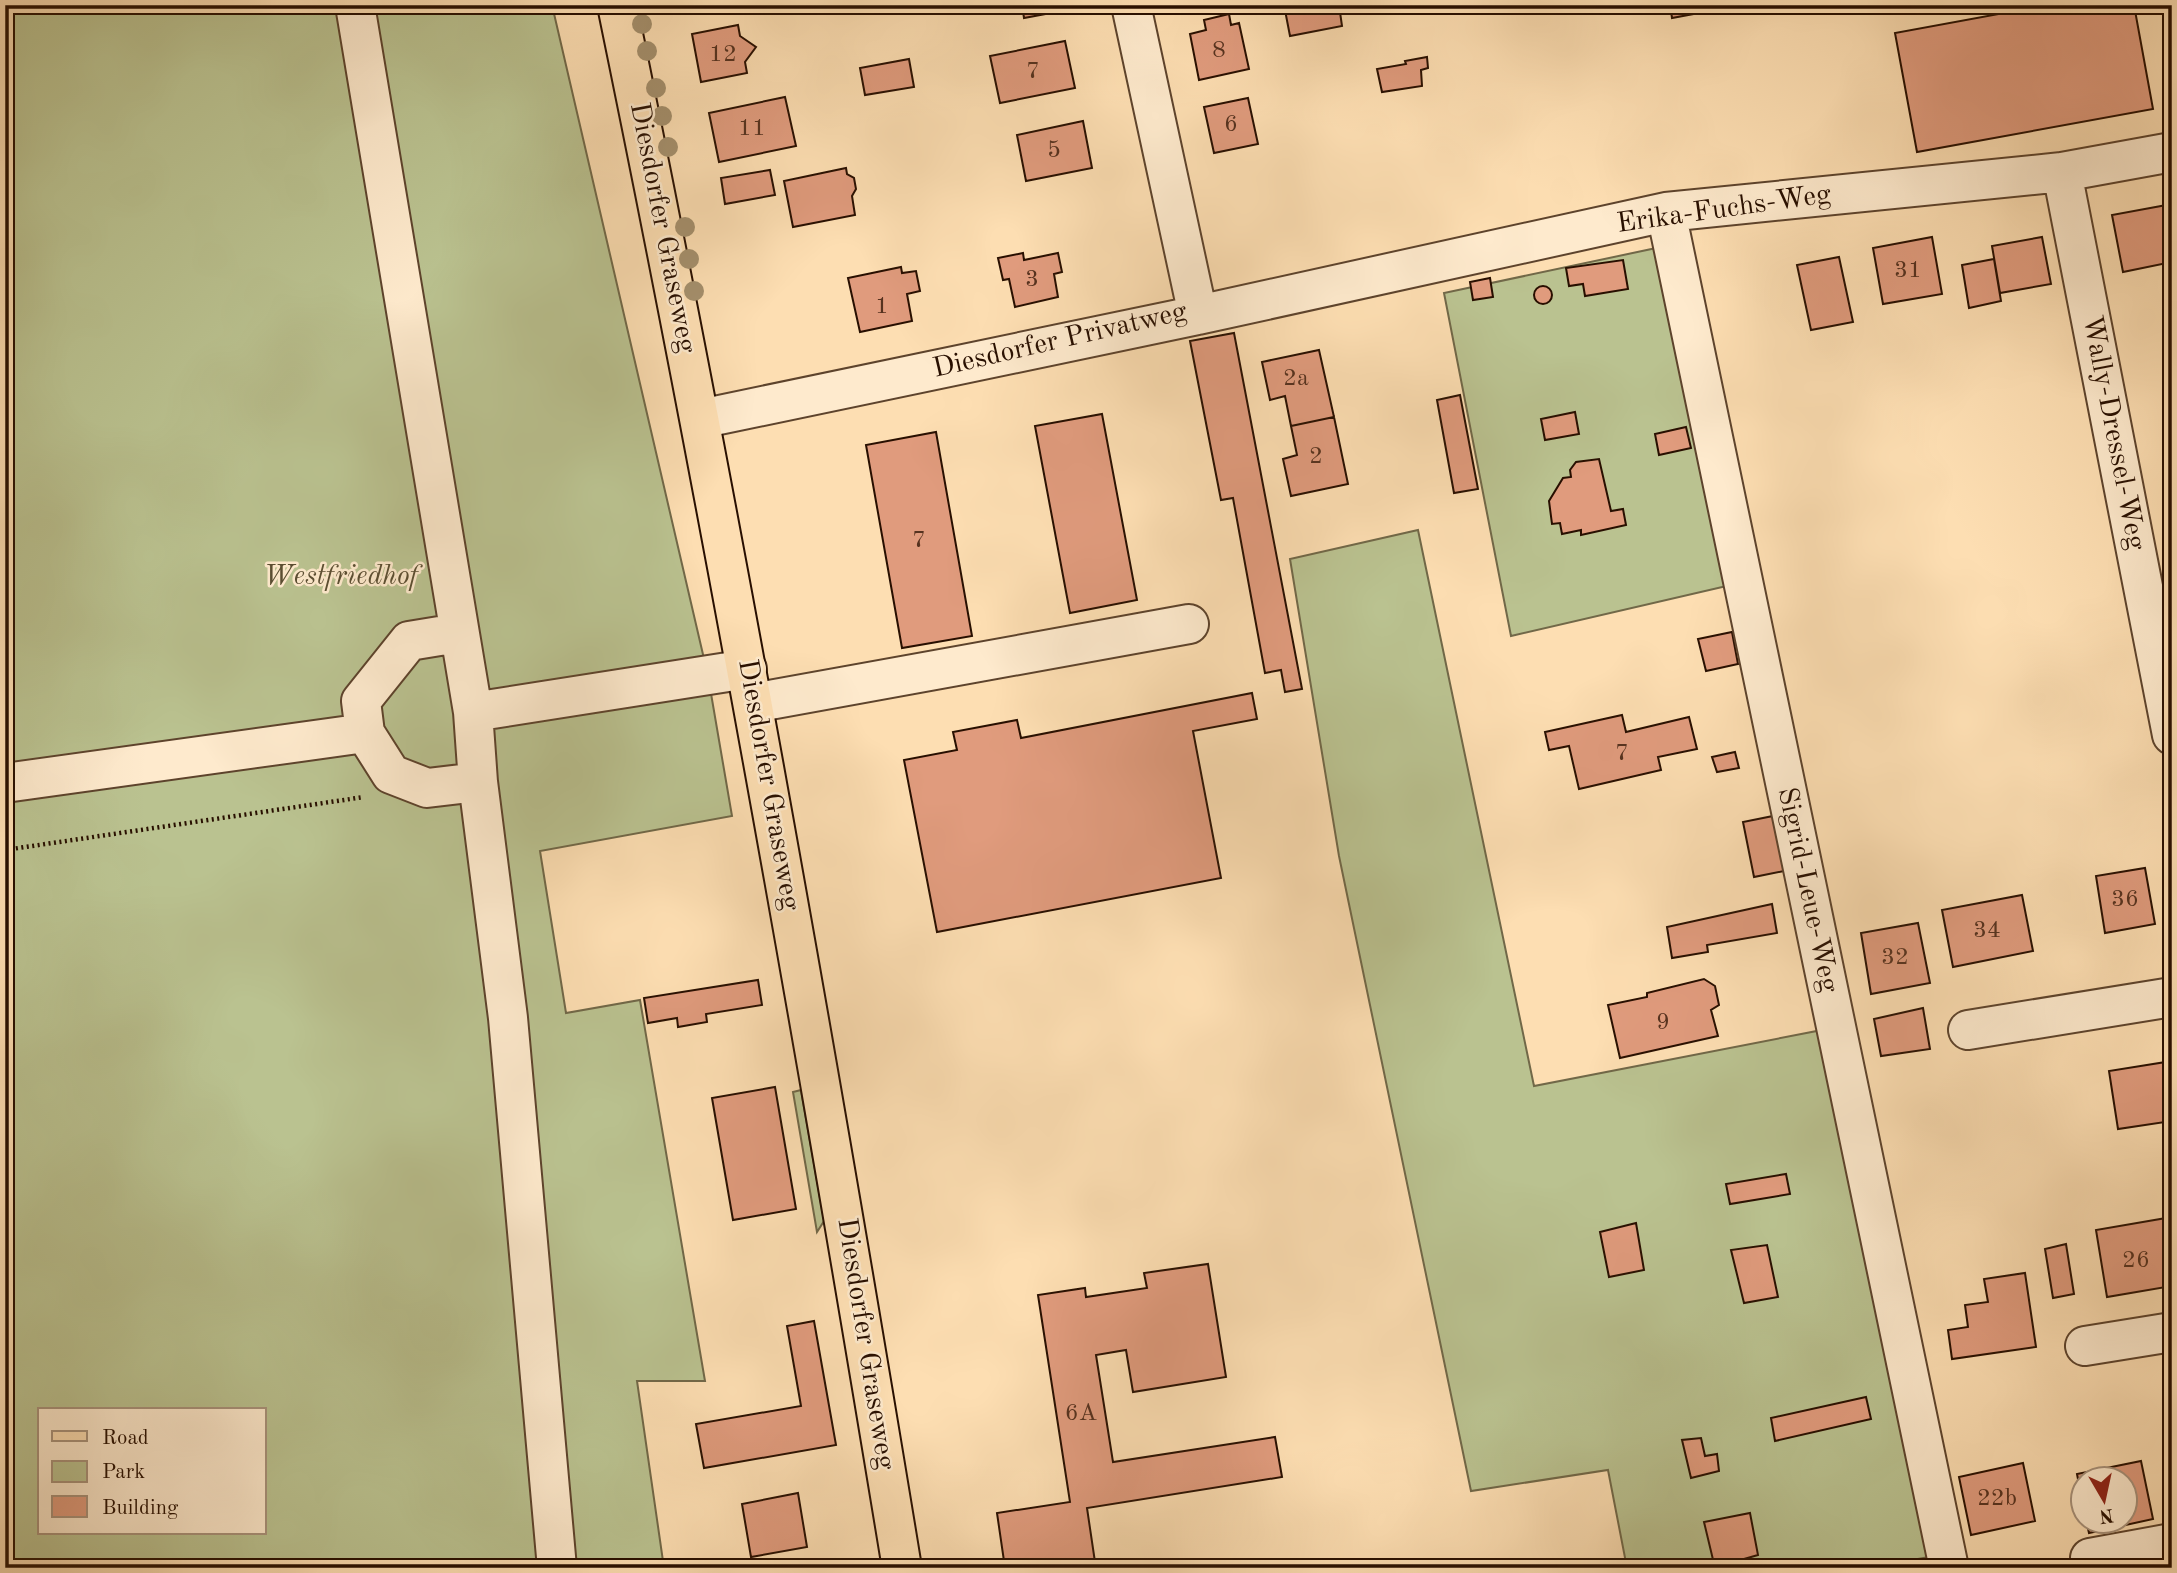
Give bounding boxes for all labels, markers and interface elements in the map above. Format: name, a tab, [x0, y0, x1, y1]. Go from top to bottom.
house number: 8	[1212, 39, 1226, 63]
house number: 12	[709, 43, 737, 67]
house number: 7	[1026, 60, 1040, 84]
street label: Diesdorfer Graseweg	[624, 100, 700, 356]
house number: 6	[1224, 113, 1238, 137]
house number: 11	[738, 117, 766, 141]
house number: 5	[1047, 139, 1061, 163]
street label: Erika-Fuchs-Weg	[1615, 181, 1833, 239]
house number: 31	[1894, 259, 1922, 283]
house number: 3	[1025, 268, 1039, 292]
house number: 1	[875, 295, 889, 319]
street label: Diesdorfer Privatweg	[930, 298, 1190, 384]
street label: Wally-Dressel-Weg	[2077, 313, 2149, 553]
house number: 2a	[1283, 367, 1309, 391]
house number: 2	[1309, 445, 1323, 469]
house number: 7	[912, 529, 926, 553]
park label: Westfriedhof	[263, 563, 423, 591]
street label: Diesdorfer Graseweg	[732, 657, 804, 913]
house number: 7	[1615, 742, 1629, 766]
street label: Sigrid-Leue-Weg	[1772, 785, 1842, 995]
house number: 36	[2111, 888, 2139, 912]
house number: 34	[1973, 919, 2001, 943]
house number: 32	[1881, 946, 1909, 970]
house number: 9	[1656, 1011, 1670, 1035]
street label: Diesdorfer Graseweg	[831, 1216, 899, 1472]
house number: 26	[2122, 1249, 2150, 1273]
house number: 6A	[1065, 1402, 1097, 1426]
legend	[38, 1408, 266, 1534]
text: Road	[102, 1428, 149, 1449]
text: Park	[102, 1462, 145, 1483]
north arrow	[2068, 1464, 2138, 1534]
house number: 22b	[1977, 1487, 2017, 1511]
text: Building	[102, 1498, 179, 1519]
text: N	[2097, 1504, 2115, 1525]

